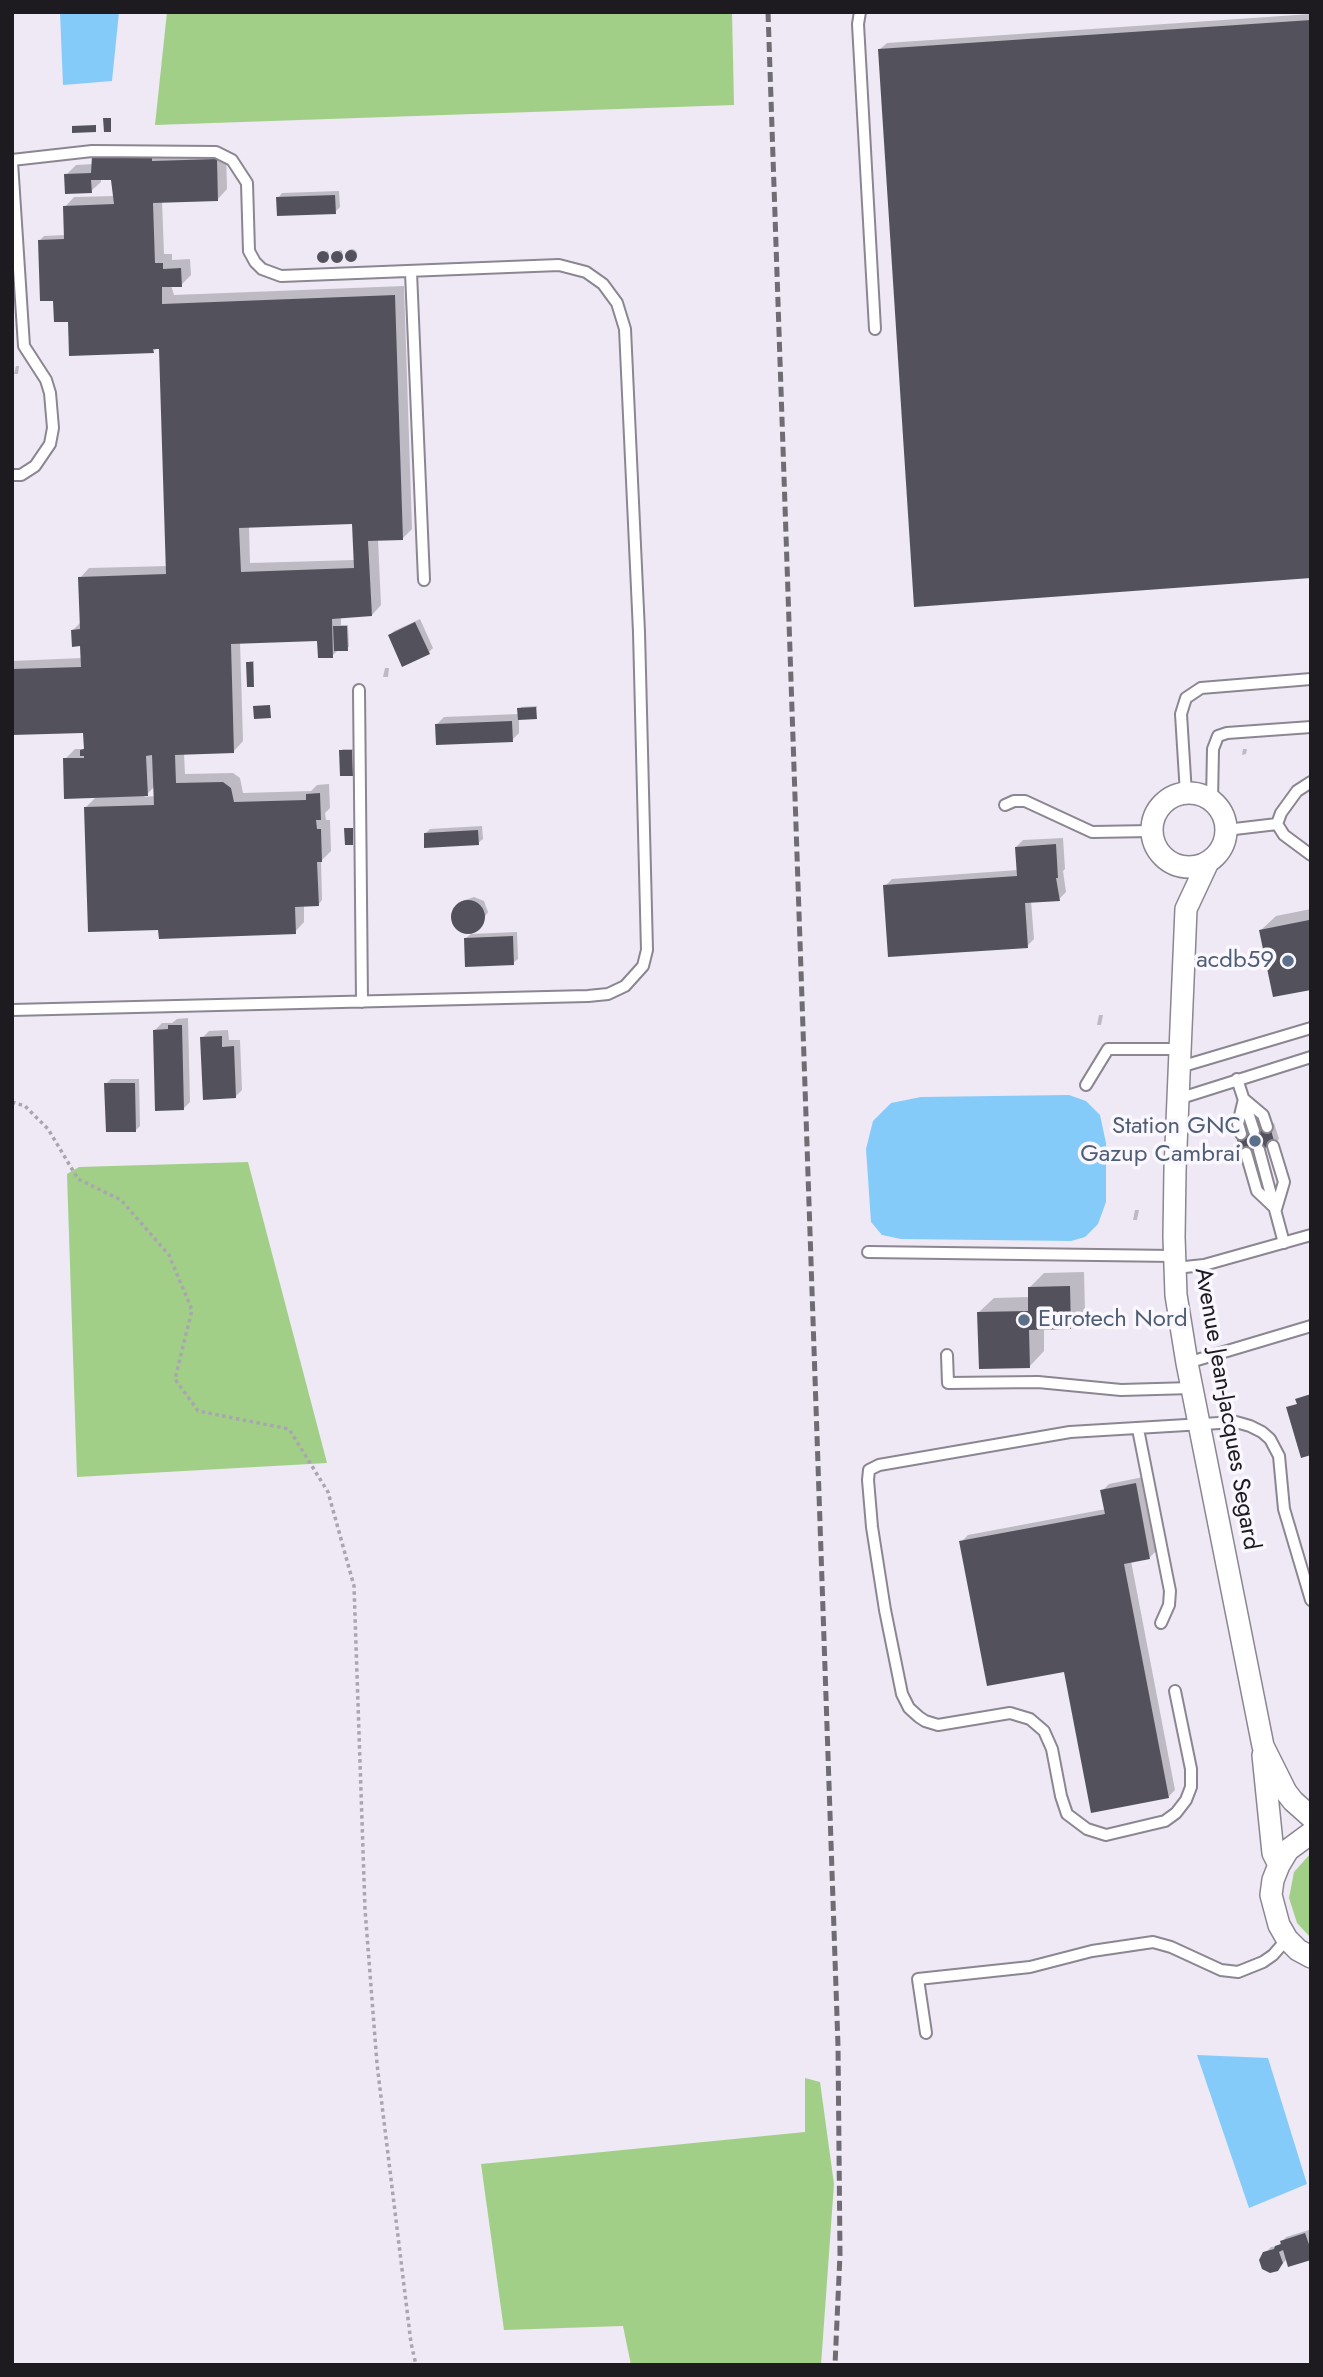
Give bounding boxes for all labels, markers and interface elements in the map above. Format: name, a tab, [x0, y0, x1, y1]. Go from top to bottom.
place label: acdb59	[1196, 947, 1274, 975]
marker: acdb59	[1280, 953, 1296, 969]
place label: Station GNC Gazup Cambrai	[1080, 1113, 1241, 1169]
marker: Station GNC Gazup Cambrai	[1247, 1133, 1263, 1149]
street label: Avenue Jean-Jacques Segard	[1187, 1266, 1265, 1552]
place label: Eurotech Nord	[1038, 1306, 1188, 1334]
marker: Eurotech Nord	[1016, 1312, 1032, 1328]

